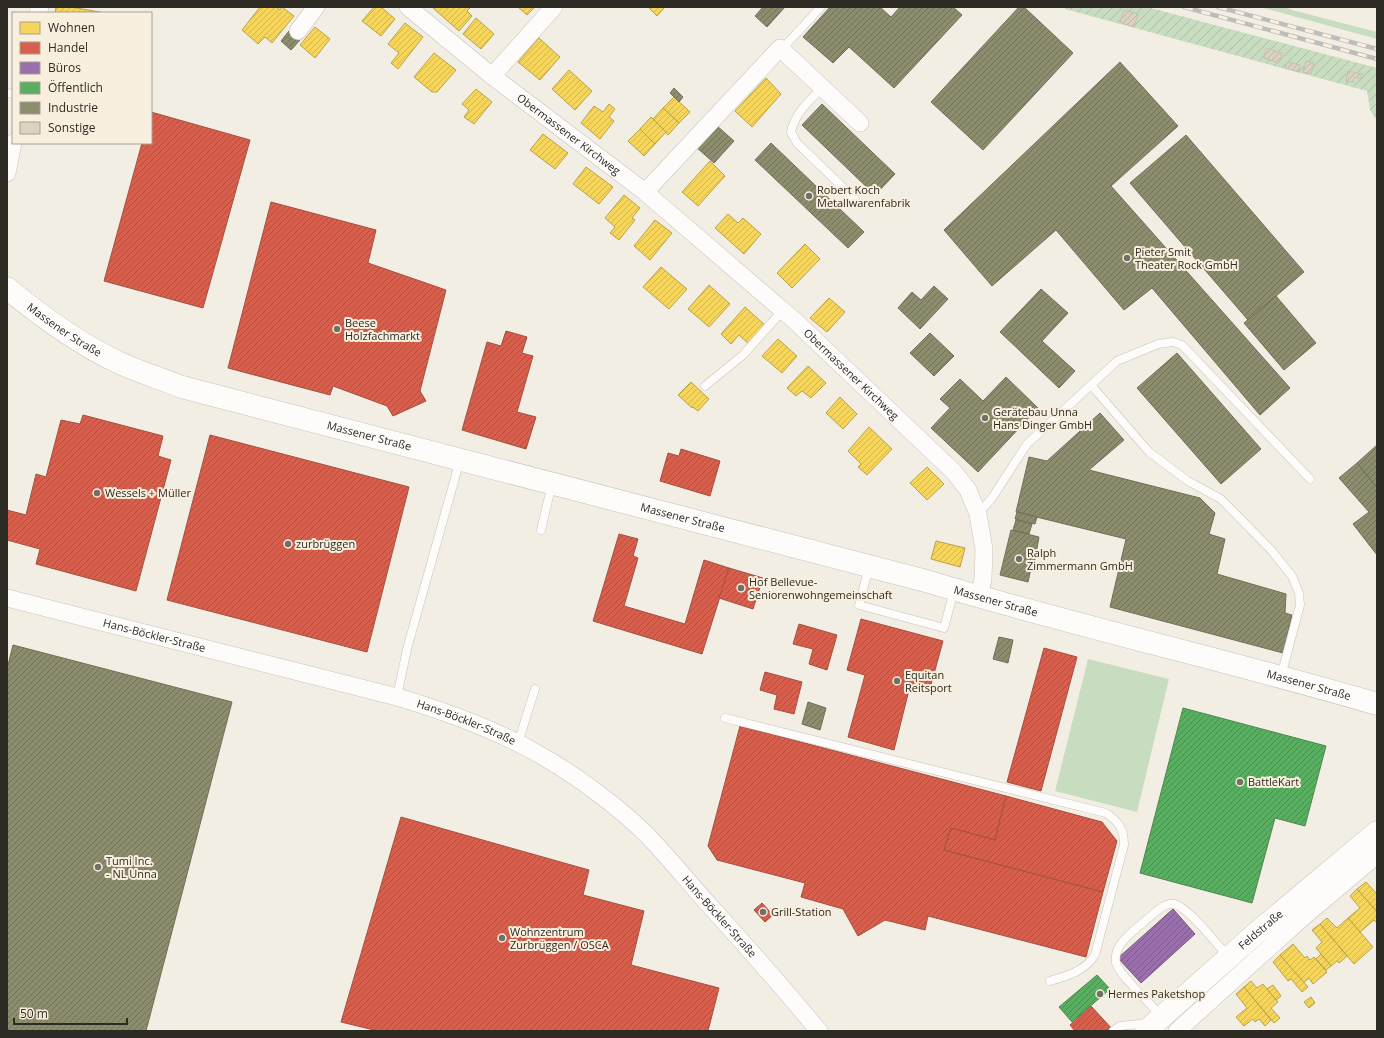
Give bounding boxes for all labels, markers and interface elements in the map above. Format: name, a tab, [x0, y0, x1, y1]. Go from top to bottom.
legend	[12, 12, 152, 144]
text: Wohnen	[48, 19, 95, 36]
text: Handel	[48, 39, 88, 56]
text: Büros	[48, 59, 81, 76]
text: Öffentlich	[48, 79, 103, 96]
street label: Obermassener Kirchweg	[514, 90, 624, 178]
text: Industrie	[48, 99, 98, 116]
text: Sonstige	[48, 119, 96, 136]
place label: Robert Koch Metallwarenfabrik	[817, 182, 911, 210]
marker: Robert Koch Metallwarenfabrik	[804, 191, 814, 201]
place label: Pieter Smit Theater Rock GmbH	[1135, 244, 1238, 272]
marker: Pieter Smit Theater Rock GmbH	[1122, 253, 1132, 263]
street label: Massener Straße	[24, 299, 104, 360]
place label: Beese Holzfachmarkt	[345, 315, 420, 343]
marker: Beese Holzfachmarkt	[332, 324, 342, 334]
street label: Obermassener Kirchweg	[801, 325, 902, 423]
place label: Gerätebau Unna Hans Dinger GmbH	[993, 404, 1092, 432]
marker: Gerätebau Unna Hans Dinger GmbH	[980, 413, 990, 423]
street label: Massener Straße	[326, 417, 413, 454]
place label: Wessels + Müller	[105, 485, 191, 500]
marker: Wessels + Müller	[92, 488, 102, 498]
street label: Massener Straße	[639, 499, 727, 535]
place label: zurbrüggen	[296, 536, 355, 551]
marker: zurbrüggen	[283, 539, 293, 549]
place label: Ralph Zimmermann GmbH	[1027, 545, 1133, 573]
marker: Ralph Zimmermann GmbH	[1014, 554, 1024, 564]
place label: Hof Bellevue- Seniorenwohngemeinschaft	[749, 574, 893, 602]
street label: Massener Straße	[952, 582, 1040, 620]
marker: Hof Bellevue- Seniorenwohngemeinschaft	[736, 583, 746, 593]
street label: Hans-Böckler-Straße	[102, 615, 207, 655]
street label: Massener Straße	[1265, 666, 1353, 703]
place label: Equitan Reitsport	[905, 667, 952, 695]
marker: Equitan Reitsport	[892, 676, 902, 686]
street label: Hans-Böckler-Straße	[415, 695, 518, 748]
place label: BattleKart	[1248, 774, 1299, 789]
marker: BattleKart	[1235, 777, 1245, 787]
place label: Tumi Inc. - NL Unna	[106, 853, 157, 881]
marker: Tumi Inc. - NL Unna	[93, 862, 103, 872]
street label: Hans-Böckler-Straße	[679, 872, 760, 960]
place label: Grill-Station	[771, 904, 832, 919]
street label: Feldstraße	[1235, 906, 1286, 953]
marker: Grill-Station	[758, 907, 768, 917]
place label: Wohnzentrum Zurbrüggen / OSCA	[510, 924, 609, 952]
marker: Wohnzentrum Zurbrüggen / OSCA	[497, 933, 507, 943]
place label: Hermes Paketshop	[1108, 986, 1205, 1001]
marker: Hermes Paketshop	[1095, 989, 1105, 999]
scale bar	[14, 1000, 127, 1026]
text: 50 m	[20, 1005, 48, 1022]

